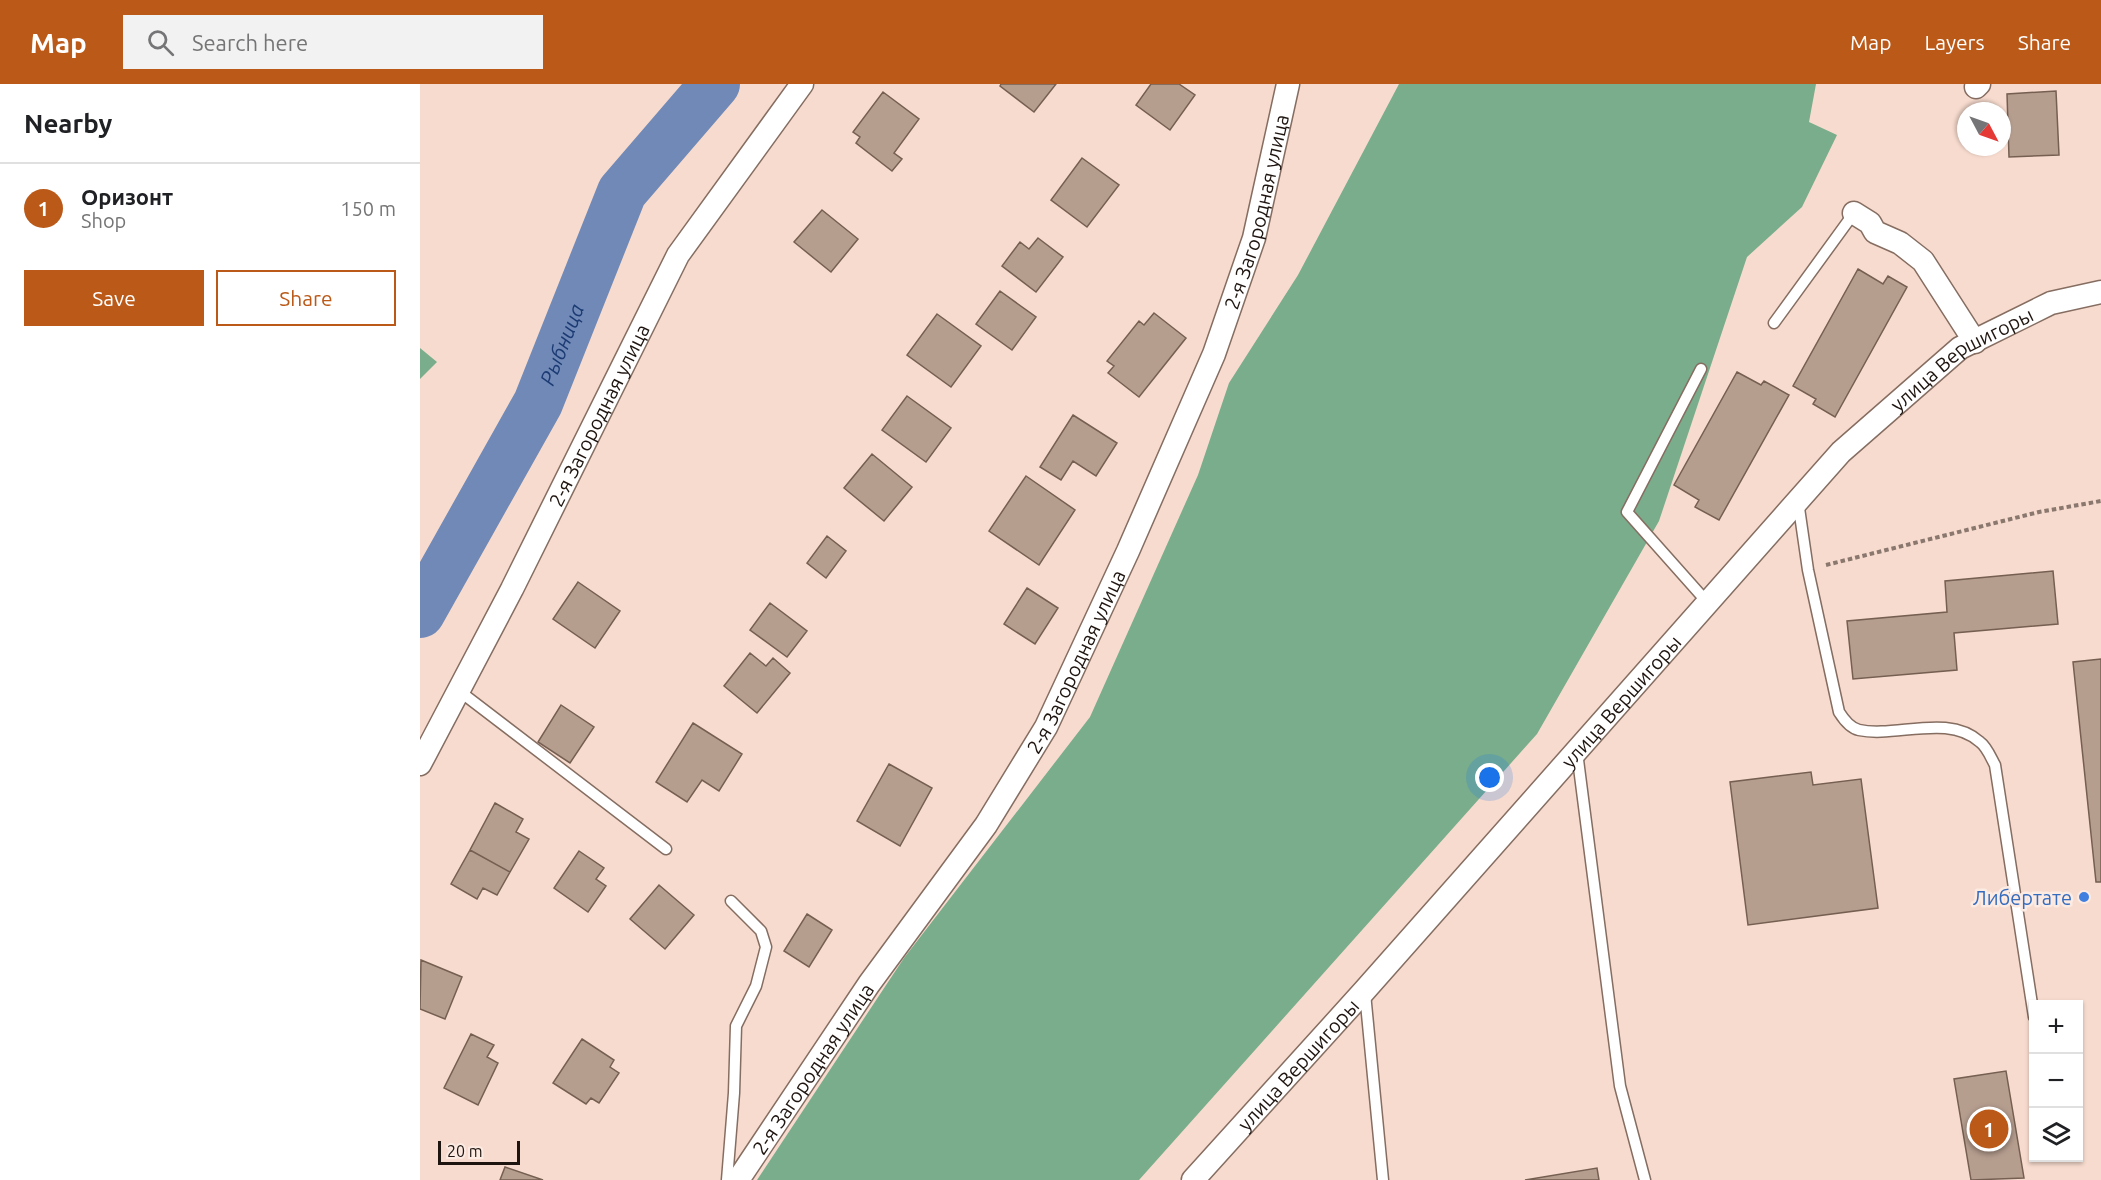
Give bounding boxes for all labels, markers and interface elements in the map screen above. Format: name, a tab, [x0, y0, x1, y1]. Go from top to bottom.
search box	[123, 15, 543, 69]
icon: search	[144, 26, 177, 59]
text: Map	[30, 27, 87, 58]
text: Search here	[192, 30, 308, 55]
text: Map	[1850, 30, 1891, 54]
text: Layers	[1924, 30, 1985, 54]
text: Share	[2018, 30, 2071, 54]
north arrow	[1957, 102, 2011, 156]
text: Nearby	[24, 109, 112, 138]
street label: 2-я Загородная улица	[1219, 112, 1293, 312]
text: Оризонт	[81, 184, 173, 209]
text: 1	[38, 197, 49, 220]
text: 150 m	[340, 197, 396, 220]
text: Shop	[81, 209, 126, 232]
button: Save	[24, 270, 204, 326]
button: Share	[216, 270, 396, 326]
water label: Рыбница	[534, 300, 588, 388]
street label: улица Вершигоры	[1885, 302, 2037, 415]
street label: 2-я Загородная улица	[543, 320, 653, 510]
street label: 2-я Загородная улица	[1021, 566, 1129, 757]
street label: улица Вершигоры	[1556, 630, 1685, 772]
your location	[1475, 763, 1504, 792]
place label: Либертате	[1973, 886, 2072, 909]
marker: Либертате	[2077, 890, 2091, 904]
street label: 2-я Загородная улица	[747, 979, 878, 1159]
street label: улица Вершигоры	[1232, 994, 1363, 1135]
map controls	[2029, 1000, 2083, 1162]
button: +	[2029, 1000, 2083, 1054]
button: −	[2029, 1054, 2083, 1108]
pin: 1	[1970, 1106, 2008, 1152]
button: layers	[2029, 1108, 2083, 1162]
scale bar	[438, 1138, 520, 1166]
text: 20 m	[447, 1142, 483, 1160]

